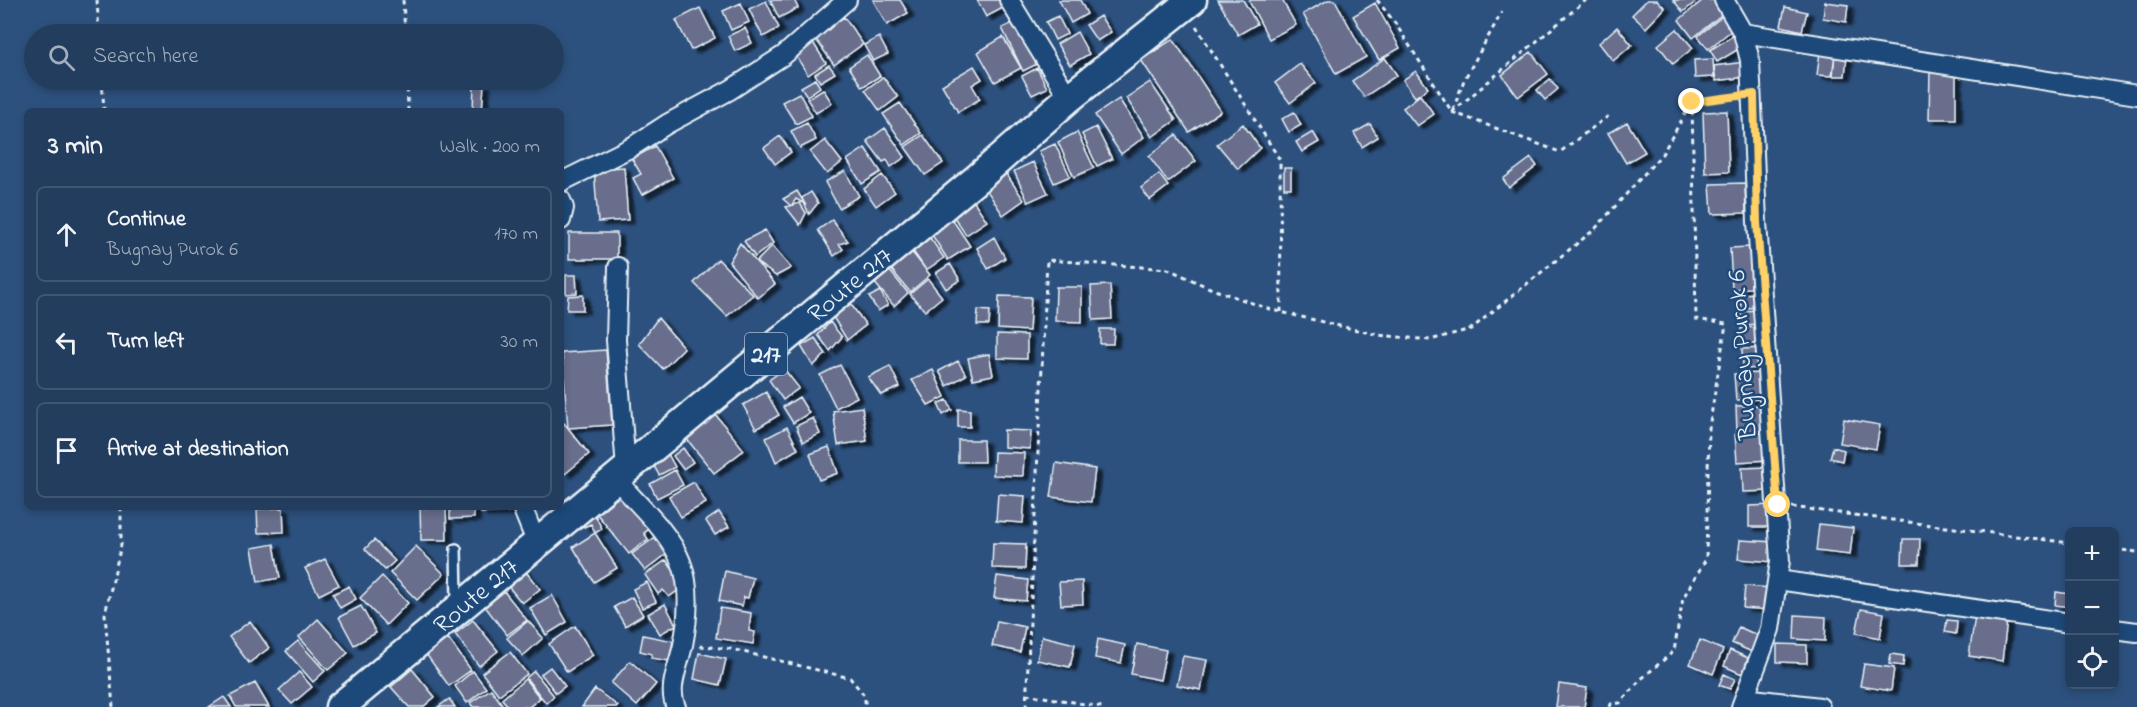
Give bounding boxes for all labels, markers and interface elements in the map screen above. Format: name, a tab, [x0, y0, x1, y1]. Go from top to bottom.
search box	[24, 24, 564, 90]
icon: search	[45, 41, 78, 74]
text: Search here	[93, 41, 198, 73]
route end	[1678, 88, 1704, 114]
text: 3 min	[48, 128, 103, 166]
text: Walk · 200 m	[440, 133, 540, 162]
text: Continue	[107, 204, 186, 236]
icon: ahead	[50, 218, 83, 251]
text: 170 m	[494, 220, 538, 249]
text: Bugnay Purok 6	[107, 236, 238, 265]
street label: Route 217	[800, 239, 902, 333]
street label: Bugnay Purok 6	[1719, 269, 1769, 442]
icon: left	[50, 326, 83, 359]
text: Turn left	[107, 326, 184, 358]
text: 30 m	[501, 328, 538, 357]
road number: 217	[745, 333, 787, 375]
icon: arrive	[50, 434, 83, 467]
text: Arrive at destination	[107, 434, 289, 466]
route start	[1764, 491, 1790, 517]
map controls	[2065, 527, 2119, 689]
button: +	[2065, 527, 2119, 581]
street label: Route 217	[426, 550, 528, 644]
button: −	[2065, 581, 2119, 635]
button: locate	[2065, 635, 2119, 689]

